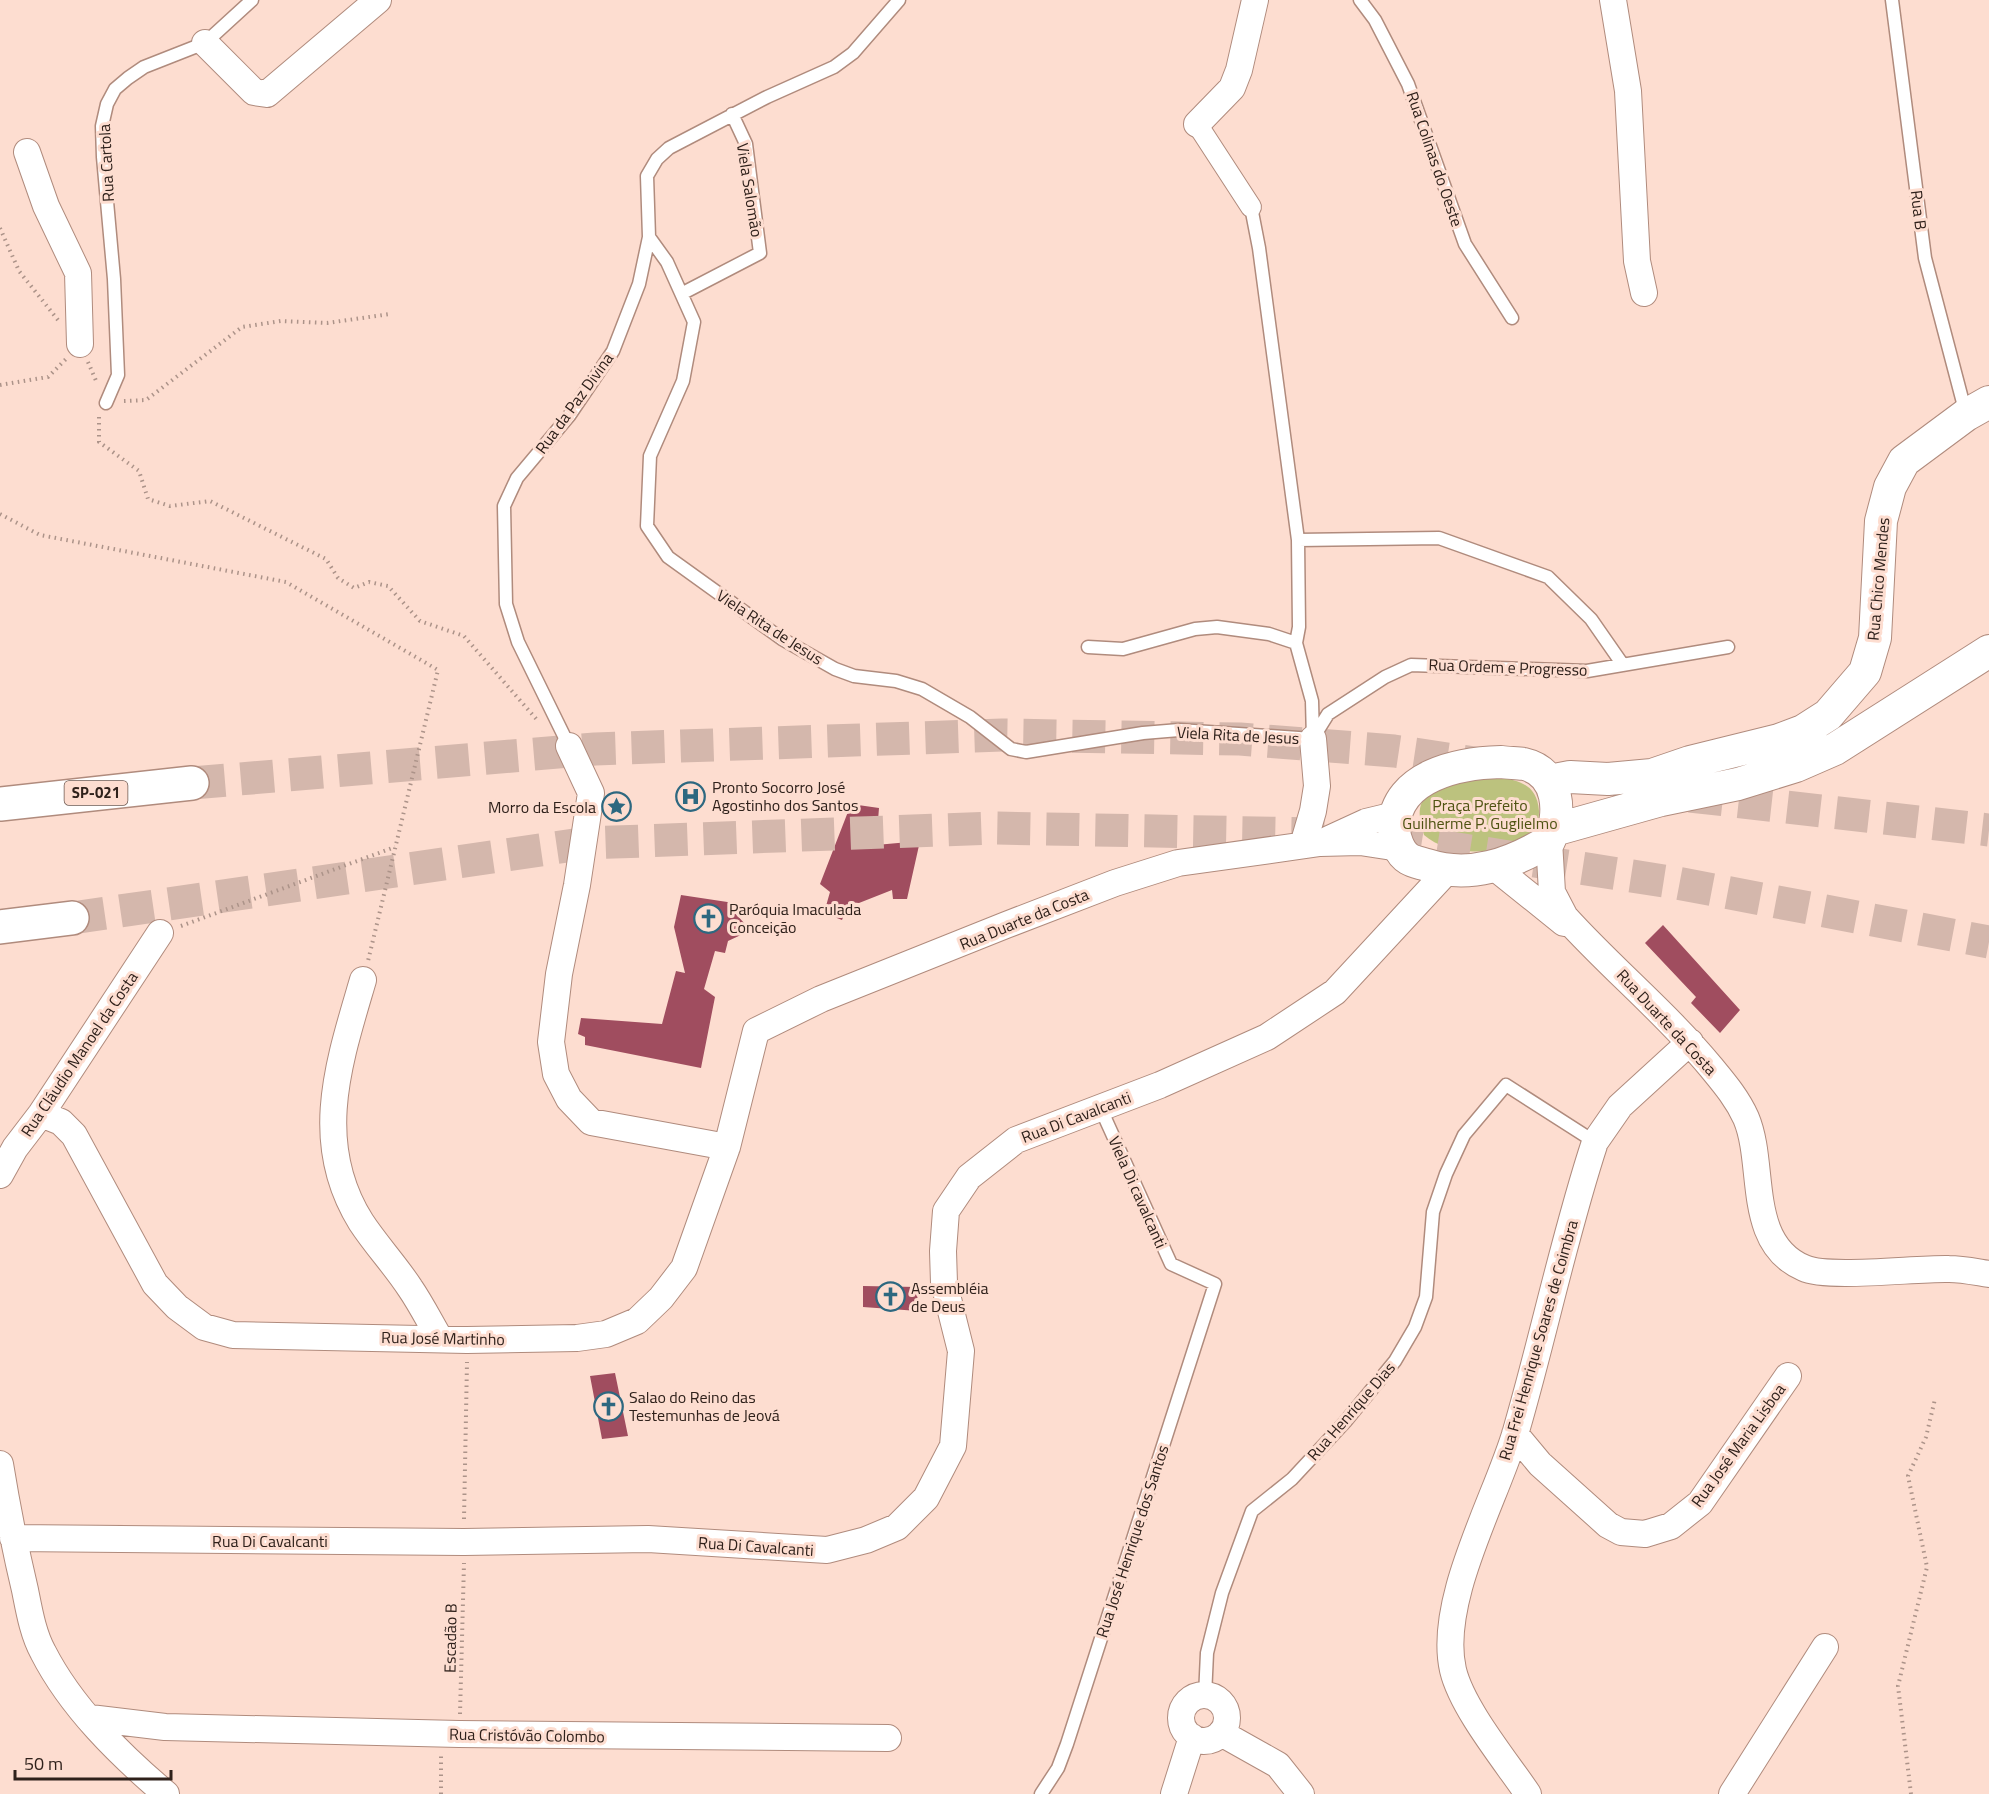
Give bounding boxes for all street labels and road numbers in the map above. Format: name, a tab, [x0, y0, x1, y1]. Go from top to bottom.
street label: Rua Colinas do Oeste	[1401, 88, 1469, 230]
street label: Rua Cartola	[92, 123, 120, 203]
street label: Viela Salomão	[731, 141, 769, 239]
street label: Rua B	[1905, 189, 1933, 231]
street label: Rua da Paz Divina	[529, 348, 619, 458]
street label: Rua Chico Mendes	[1861, 516, 1895, 642]
street label: Viela Rita de Jesus	[712, 584, 828, 670]
street label: Rua Ordem e Progresso	[1428, 652, 1588, 682]
street label: Viela Rita de Jesus	[1176, 720, 1300, 750]
road number: SP-021	[64, 781, 128, 805]
street label: Rua Duarte da Costa	[956, 882, 1092, 956]
street label: Rua Duarte da Costa	[1611, 964, 1723, 1080]
street label: Rua Cláudio Manoel da Costa	[15, 967, 143, 1141]
street label: Rua Di Cavalcanti	[1018, 1085, 1134, 1149]
street label: Viela Di cavalcanti	[1103, 1132, 1173, 1252]
street label: Rua Frei Henrique Soares de Coimbra	[1492, 1217, 1584, 1463]
street label: Rua José Martinho	[381, 1325, 505, 1351]
street label: Rua Henrique Dias	[1301, 1356, 1401, 1466]
street label: Rua José Maria Lisboa	[1685, 1378, 1791, 1512]
street label: Rua José Henrique dos Santos	[1089, 1442, 1175, 1640]
street label: Rua Di Cavalcanti	[212, 1529, 328, 1553]
street label: Rua Di Cavalcanti	[697, 1530, 815, 1562]
street label: Escadão B	[437, 1603, 463, 1673]
street label: Rua Cristóvão Colombo	[449, 1722, 605, 1748]

